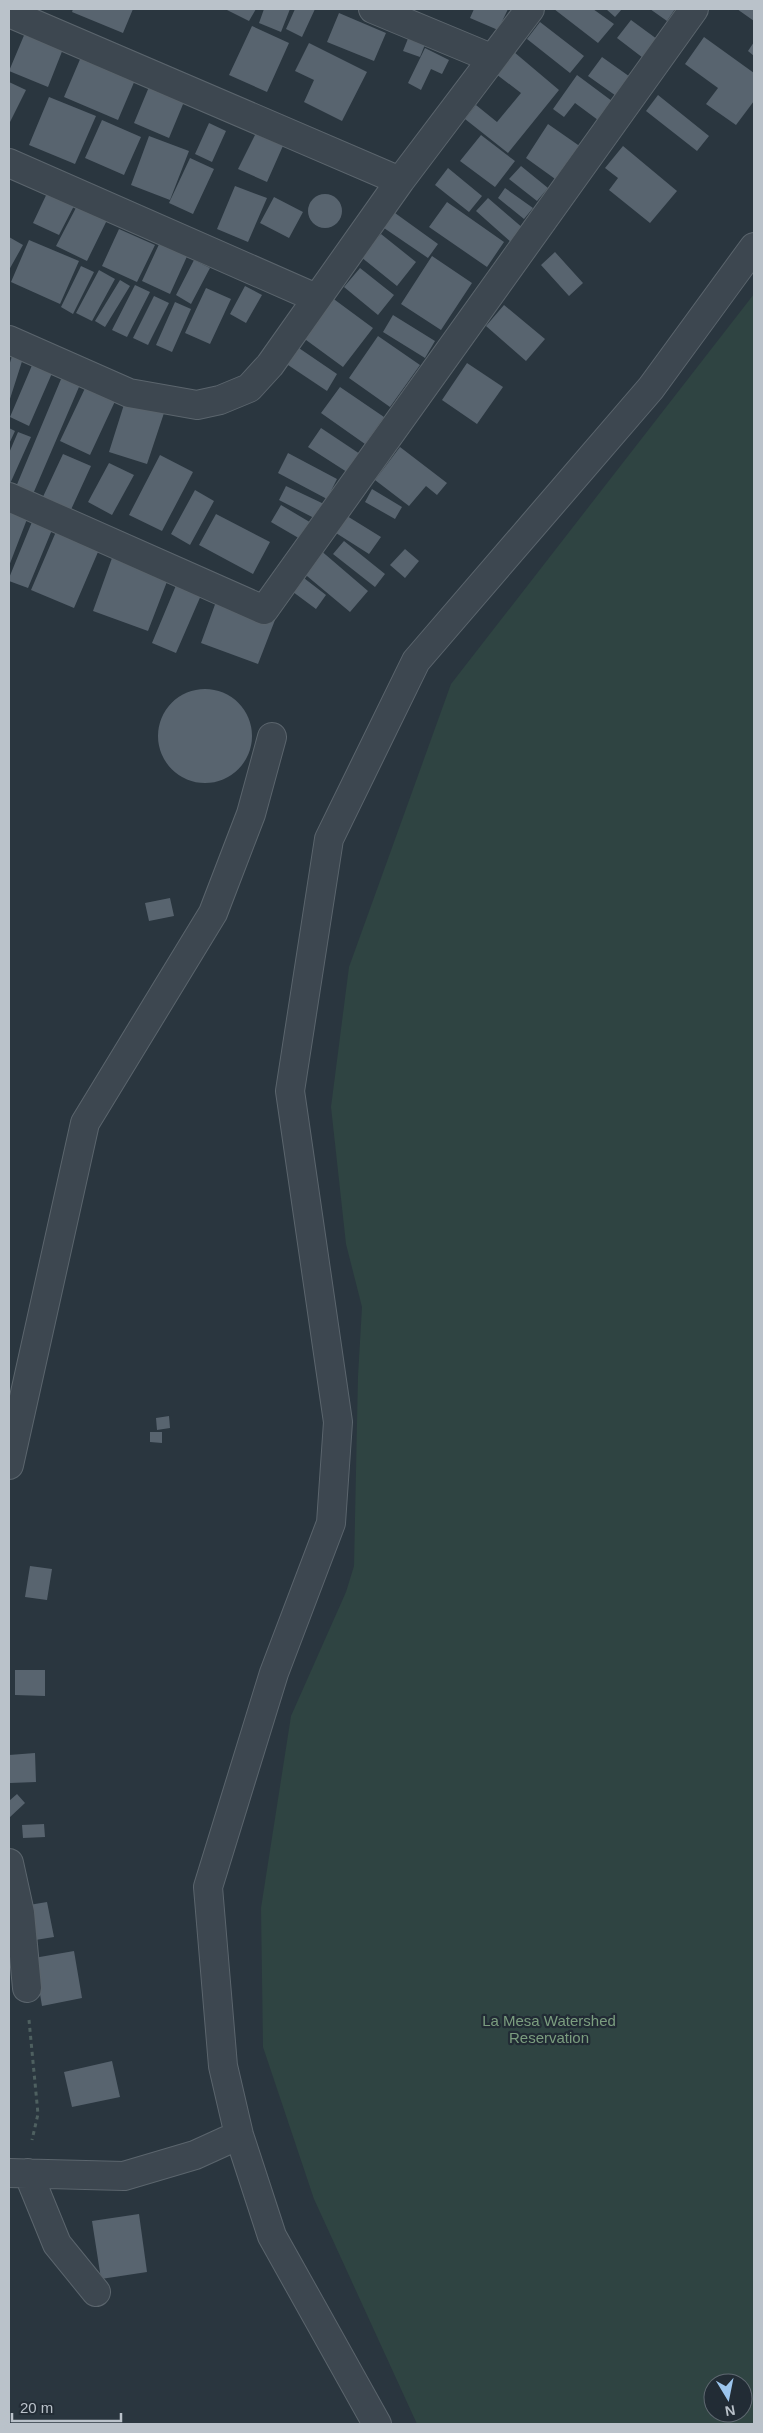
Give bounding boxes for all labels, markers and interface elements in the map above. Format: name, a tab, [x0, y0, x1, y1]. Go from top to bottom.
park label: La Mesa Watershed Reservation	[482, 2012, 616, 2046]
north arrow	[703, 2373, 753, 2423]
scale bar	[12, 2390, 121, 2422]
text: 20 m	[20, 2399, 53, 2416]
text: N	[724, 2402, 737, 2420]

